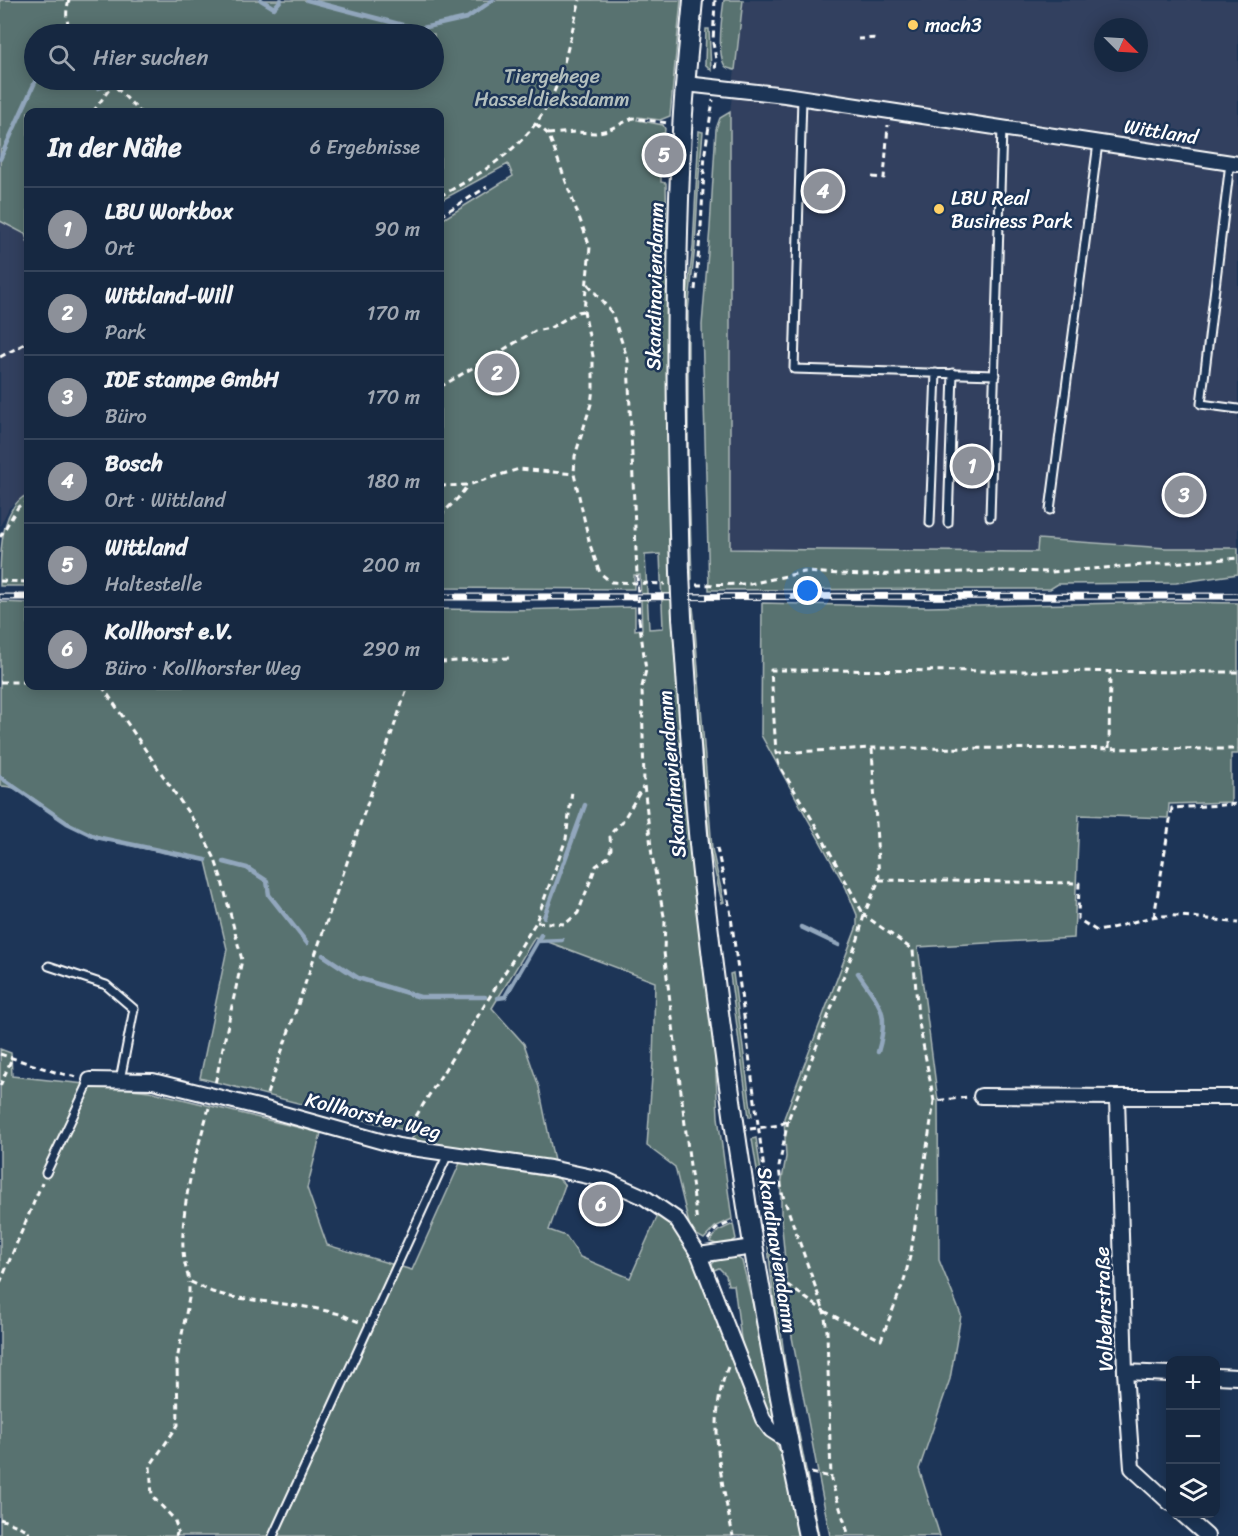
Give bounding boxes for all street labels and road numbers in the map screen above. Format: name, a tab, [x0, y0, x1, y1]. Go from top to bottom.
street label: Wittland	[1121, 109, 1202, 155]
street label: Skandinaviendamm	[636, 202, 674, 370]
street label: Skandinaviendamm	[647, 689, 697, 859]
street label: Kollhorster Weg	[301, 1082, 445, 1150]
street label: Skandinaviendamm	[747, 1164, 807, 1336]
street label: Volbehrstraße	[1084, 1246, 1124, 1372]

